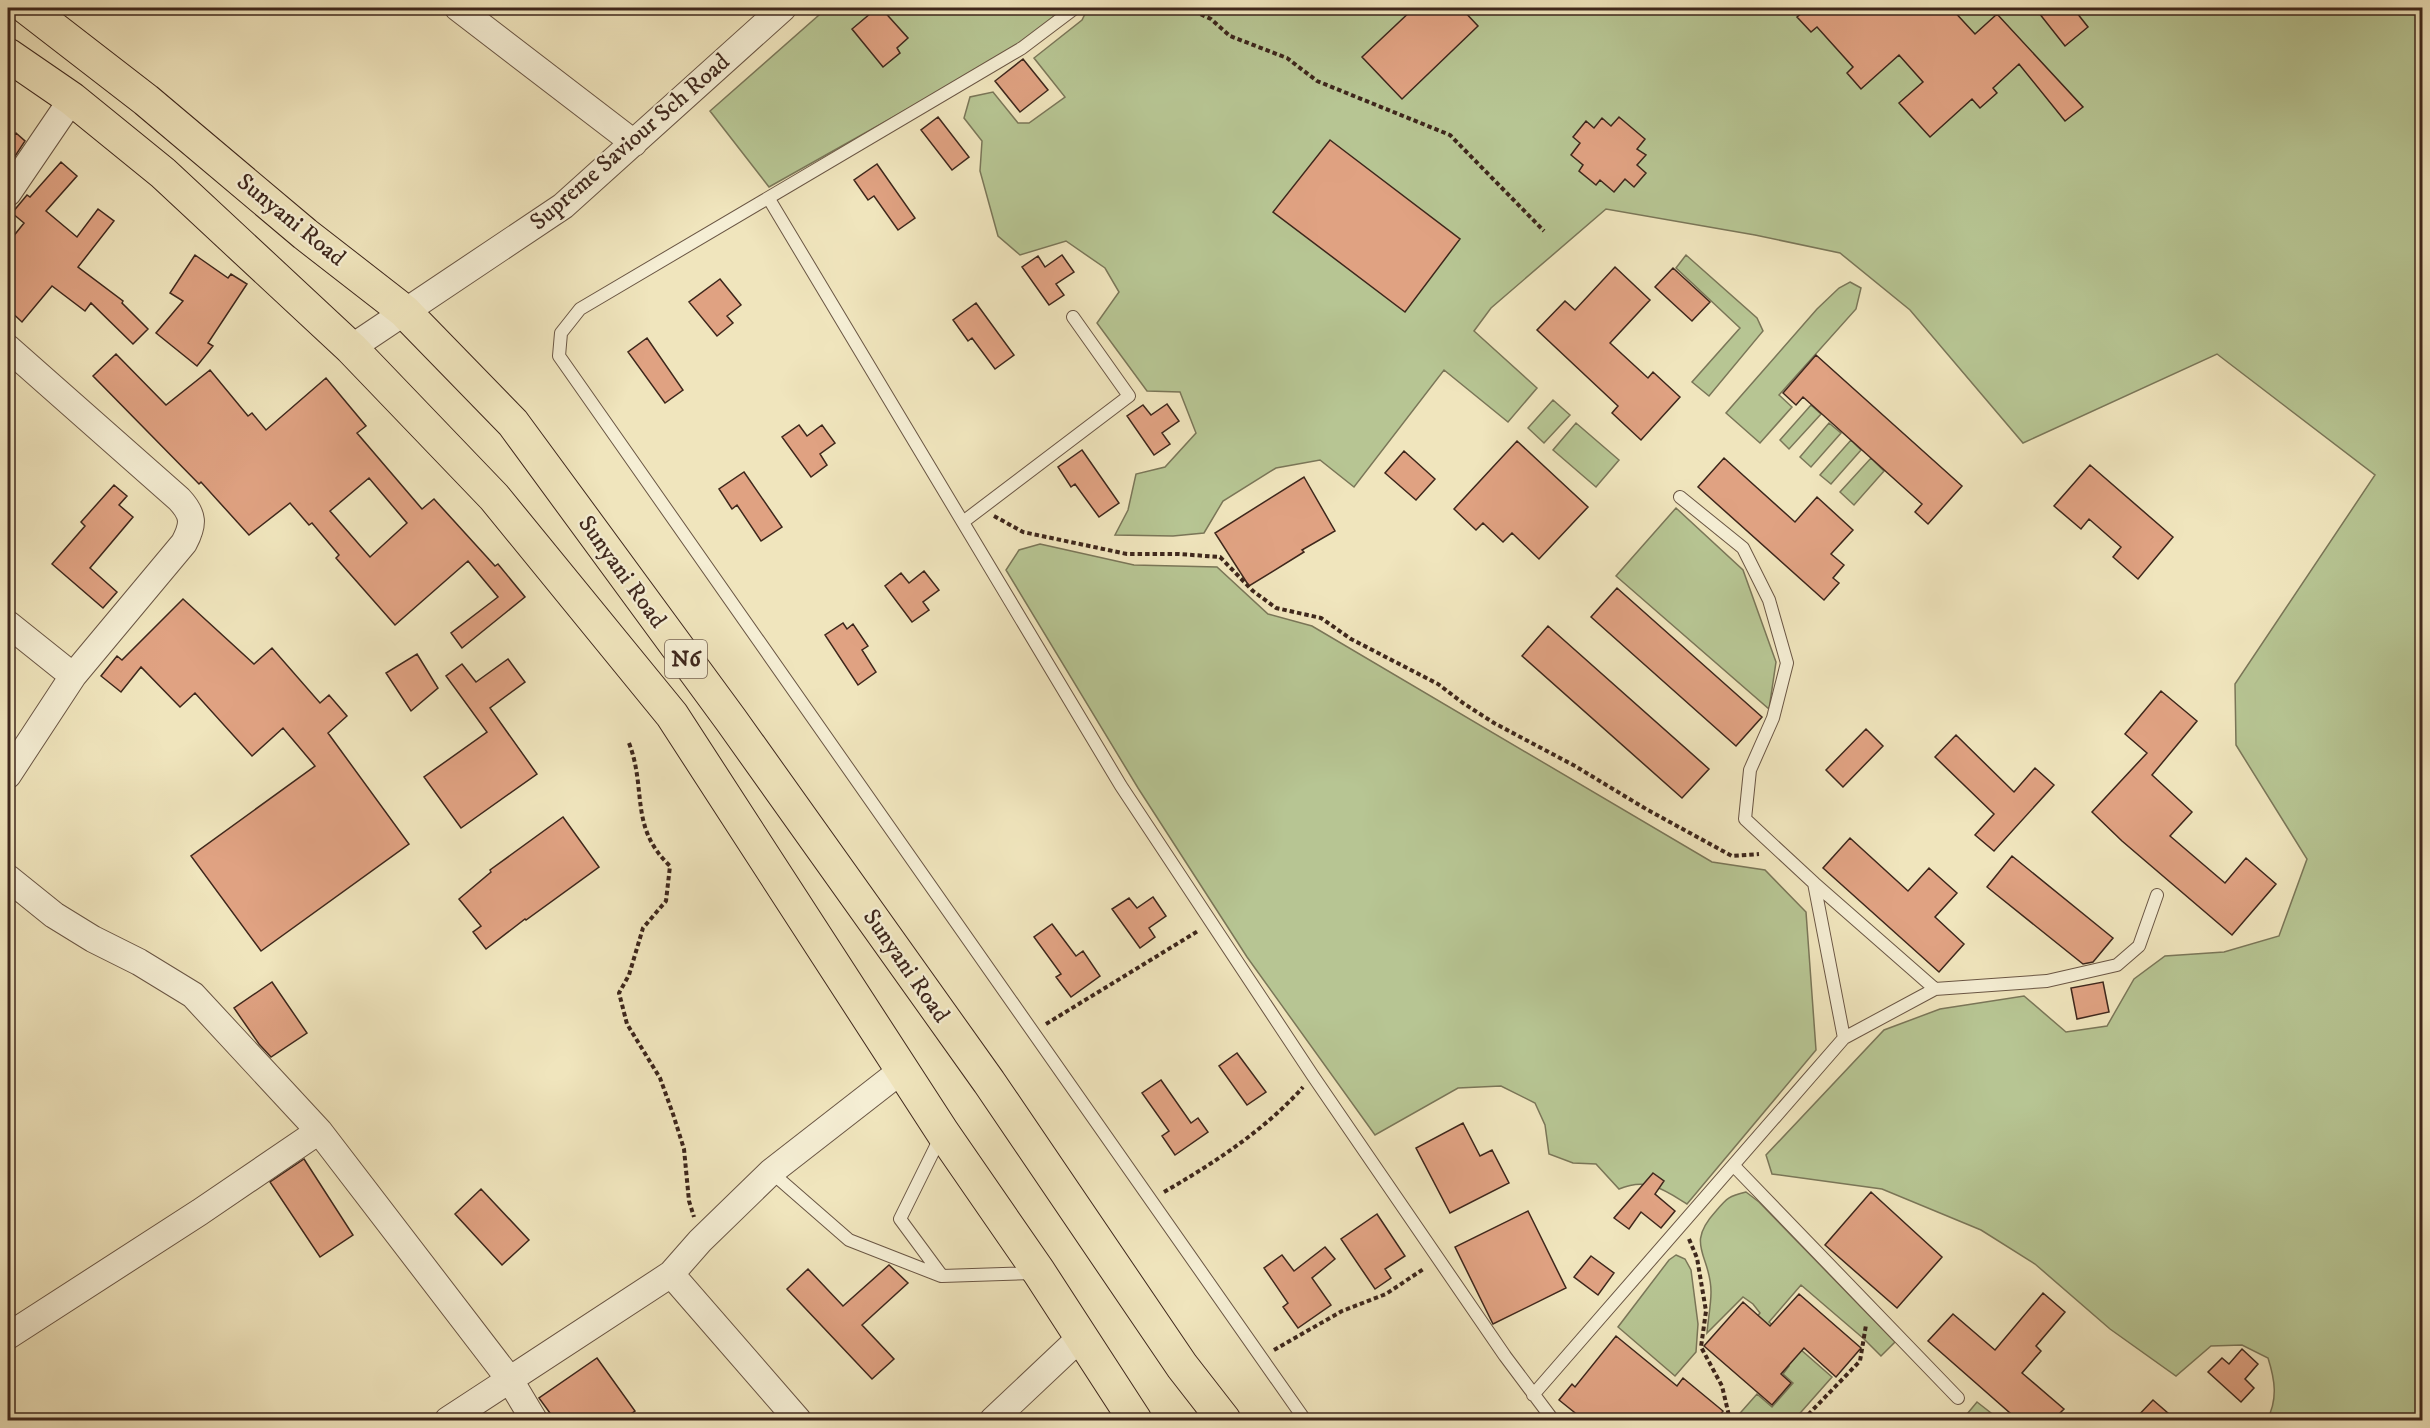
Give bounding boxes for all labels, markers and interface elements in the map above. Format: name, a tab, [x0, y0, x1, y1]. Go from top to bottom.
street label: Supreme Saviour Sch Road	[524, 47, 736, 237]
street label: Sunyani Road	[230, 167, 352, 273]
street label: Sunyani Road	[571, 510, 673, 634]
road number: N6	[665, 640, 707, 678]
street label: Sunyani Road	[856, 903, 956, 1029]

